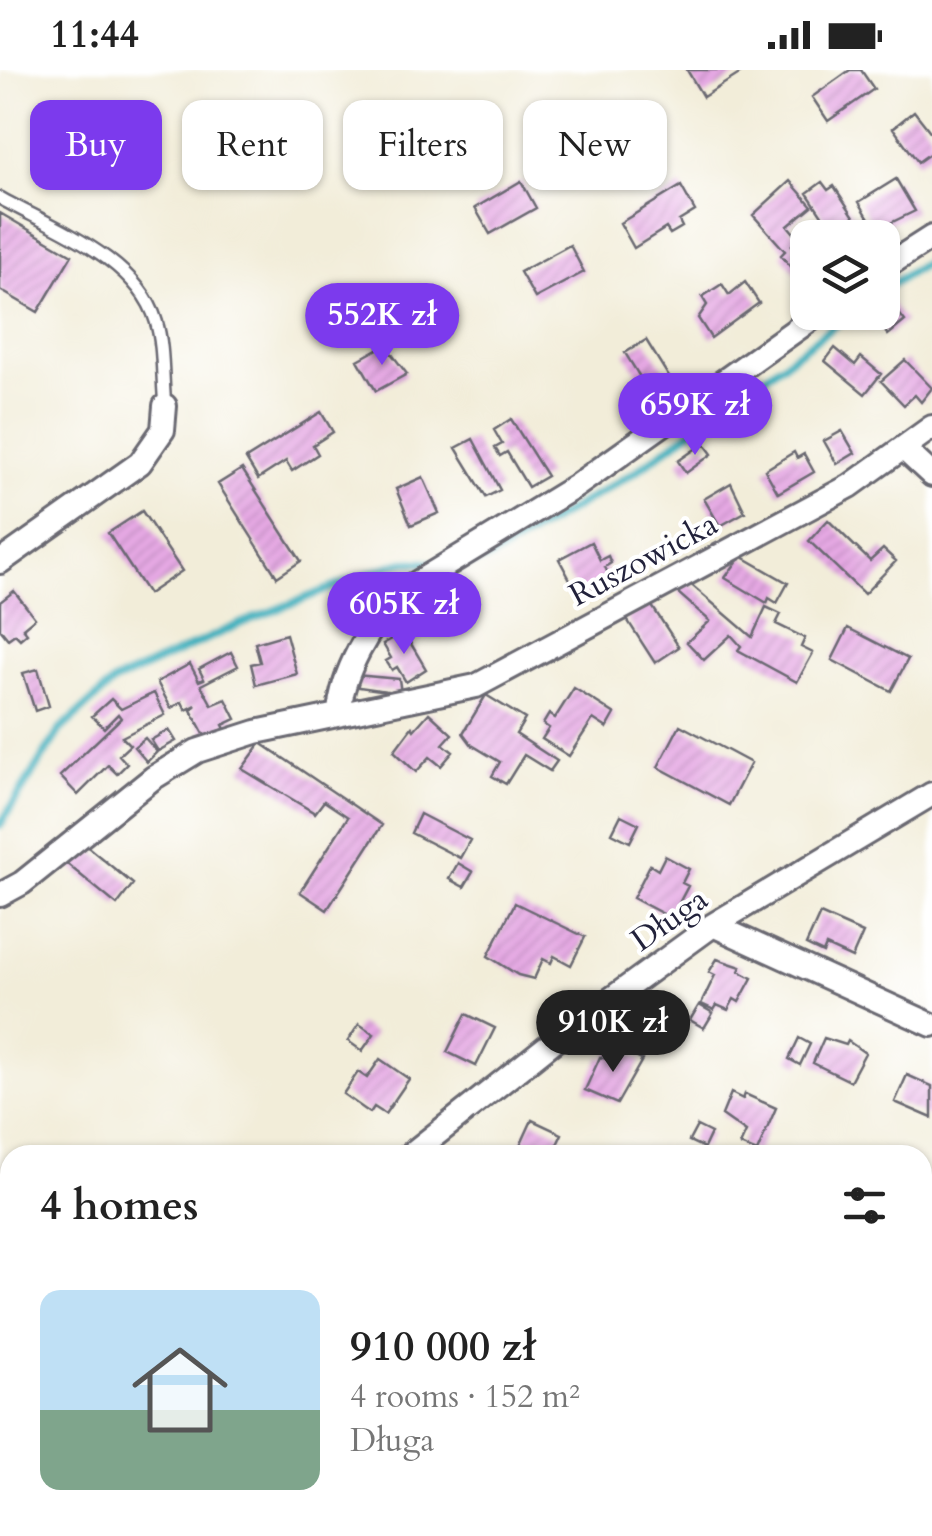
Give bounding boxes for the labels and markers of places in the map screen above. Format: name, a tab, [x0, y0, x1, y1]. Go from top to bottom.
pin: 552K zł	[290, 283, 474, 368]
pin: 659K zł	[603, 373, 787, 458]
pin: 605K zł	[312, 572, 496, 657]
pin: 910K zł	[521, 990, 705, 1075]

